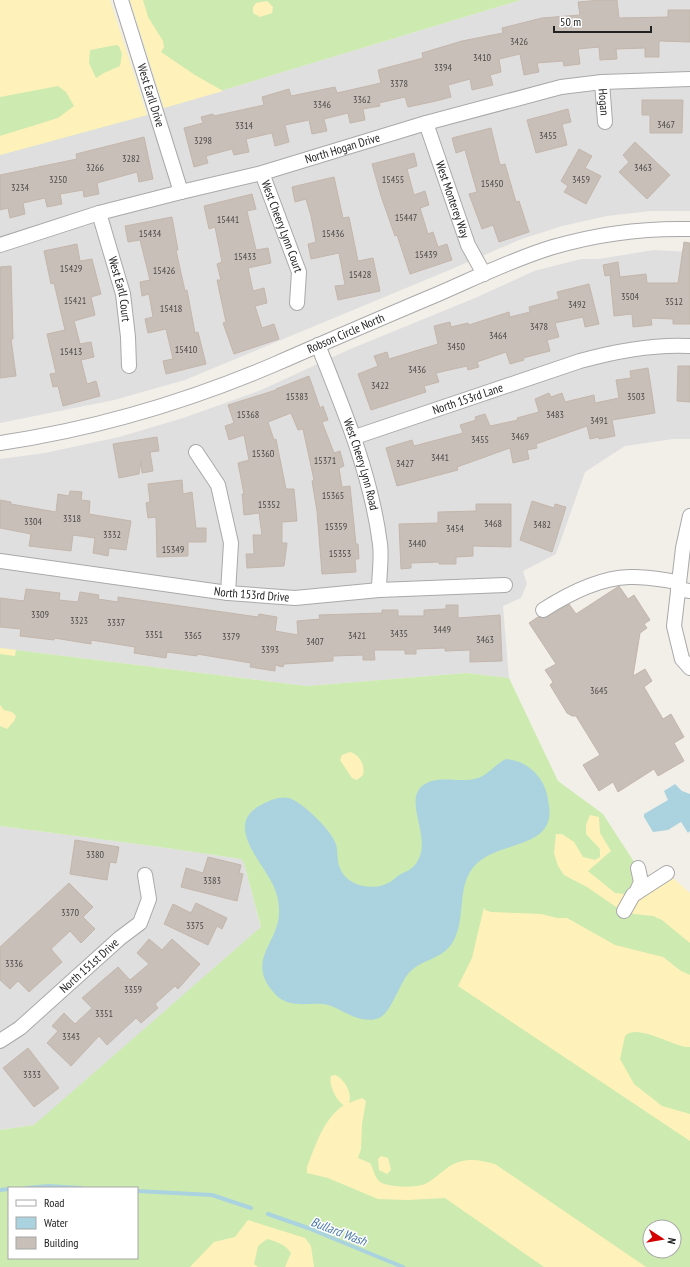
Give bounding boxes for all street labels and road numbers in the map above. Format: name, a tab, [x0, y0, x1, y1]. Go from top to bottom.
street label: West Earll Drive	[134, 62, 168, 129]
street label: Hogan	[596, 88, 612, 116]
street label: North Hogan Drive	[303, 129, 382, 166]
street label: West Monterey Way	[433, 159, 473, 240]
street label: West Cheery Lynn Court	[258, 178, 307, 275]
street label: West Earll Court	[105, 255, 134, 323]
street label: Robson Circle North	[305, 310, 386, 356]
street label: North 153rd Lane	[430, 380, 505, 417]
street label: West Cheery Lynn Road	[340, 416, 382, 512]
street label: North 153rd Drive	[213, 583, 290, 605]
street label: North 151st Drive	[56, 935, 122, 996]

